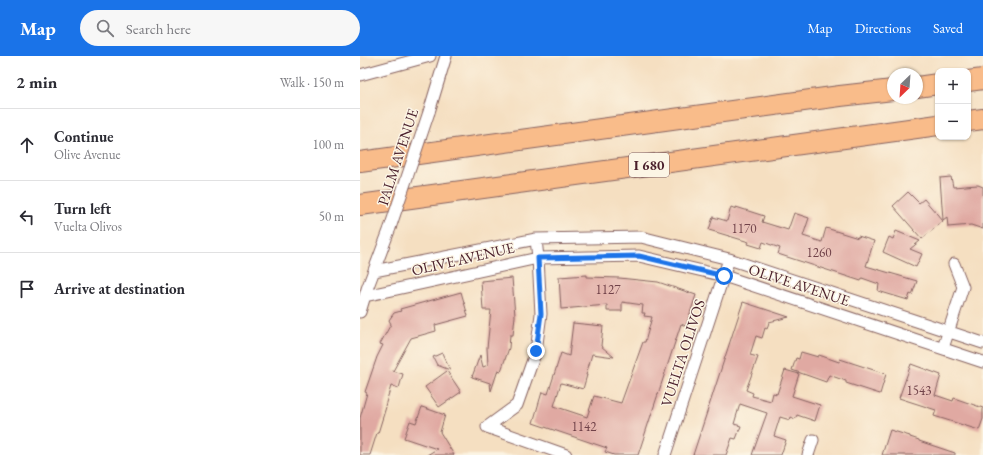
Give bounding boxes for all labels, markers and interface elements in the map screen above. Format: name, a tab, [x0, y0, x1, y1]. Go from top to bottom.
search box	[80, 10, 360, 46]
text: Map	[20, 16, 56, 41]
icon: search	[94, 17, 116, 39]
text: Search here	[126, 19, 191, 38]
text: Map	[807, 19, 833, 37]
text: Directions	[855, 19, 911, 37]
text: Saved	[933, 19, 963, 37]
north arrow	[887, 68, 923, 104]
map controls	[935, 68, 971, 140]
button: +	[935, 68, 971, 104]
text: 2 min	[16, 71, 57, 93]
text: Walk · 150 m	[280, 74, 344, 91]
button: −	[935, 104, 971, 140]
street label: PALM AVENUE	[373, 105, 422, 208]
text: Continue	[54, 127, 114, 146]
icon: ahead	[16, 134, 38, 156]
text: 100 m	[313, 136, 344, 153]
text: Olive Avenue	[54, 146, 121, 163]
road number: I 680	[629, 153, 669, 177]
text: Turn left	[54, 199, 111, 218]
icon: left	[16, 206, 38, 228]
text: 50 m	[319, 208, 344, 225]
text: Vuelta Olivos	[54, 218, 122, 235]
house number: 1170	[732, 220, 756, 237]
street label: OLIVE AVENUE	[410, 237, 517, 280]
house number: 1260	[807, 244, 831, 261]
street label: OLIVE AVENUE	[746, 259, 853, 310]
route start	[715, 267, 733, 285]
icon: arrive	[16, 278, 38, 300]
text: Arrive at destination	[54, 279, 185, 298]
house number: 1127	[596, 281, 621, 298]
street label: VUELTA OLIVOS	[656, 297, 709, 409]
route end	[527, 342, 545, 360]
house number: 1543	[907, 382, 931, 399]
house number: 1142	[572, 418, 597, 435]

